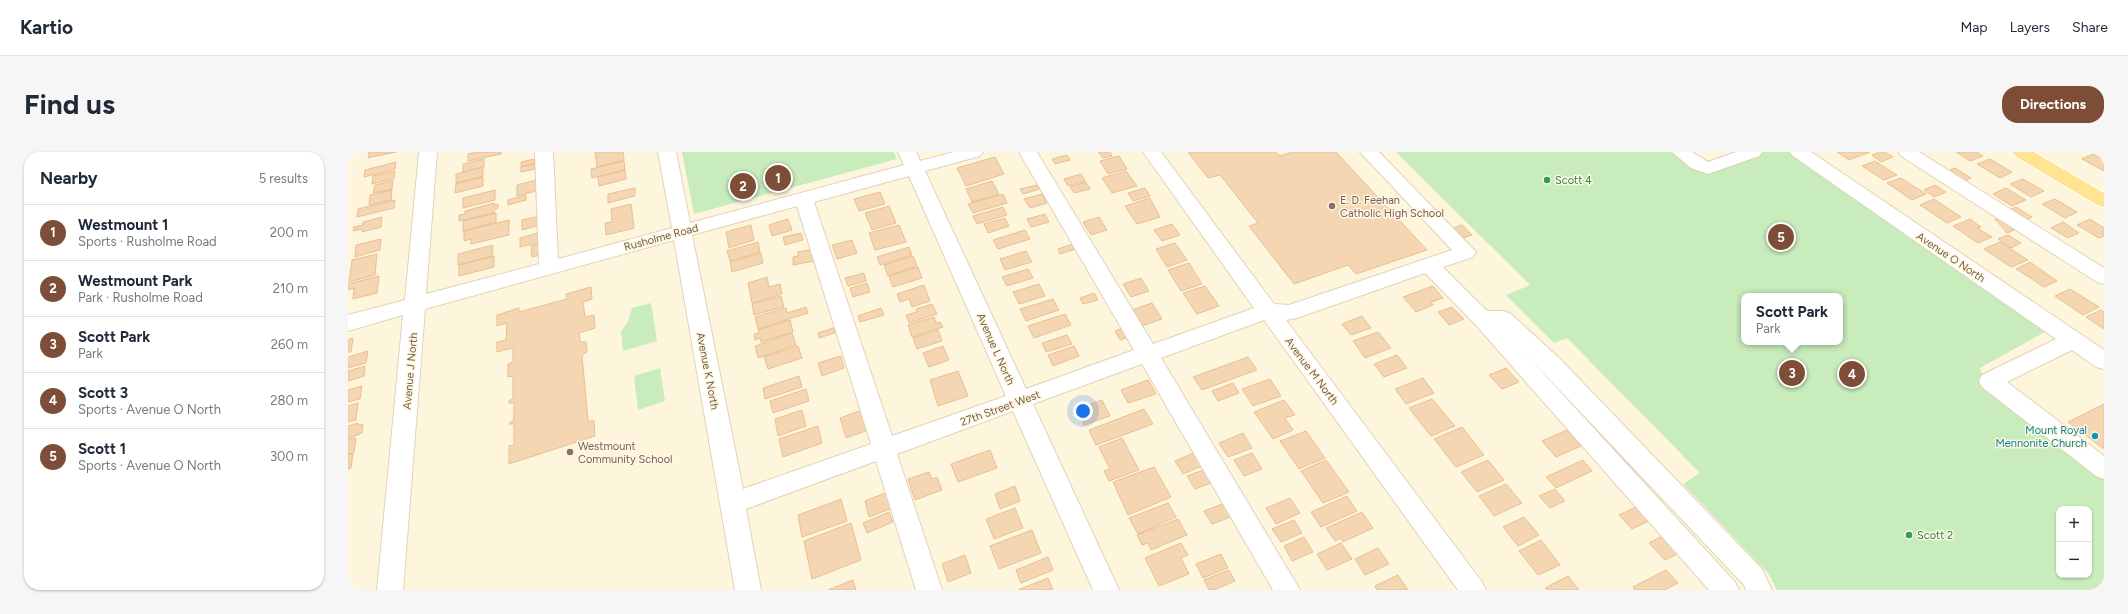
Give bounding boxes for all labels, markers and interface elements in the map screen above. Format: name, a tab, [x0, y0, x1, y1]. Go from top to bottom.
text: Kartio	[20, 16, 73, 39]
text: Map	[1960, 19, 1988, 36]
text: Layers	[2010, 19, 2050, 36]
text: Share	[2072, 19, 2108, 36]
button: Directions	[2002, 86, 2104, 123]
text: Find us	[24, 87, 115, 121]
pin: 1	[765, 163, 791, 193]
text: Nearby	[40, 168, 98, 188]
text: 5 results	[259, 171, 308, 186]
pin: 2	[730, 171, 756, 201]
place label: Scott 4	[1555, 174, 1592, 187]
marker: Scott 4	[1542, 175, 1552, 185]
place label: E. D. Feehan Catholic High School	[1340, 194, 1444, 220]
marker: E. D. Feehan Catholic High School	[1327, 201, 1337, 211]
text: Westmount 1	[78, 216, 168, 234]
street label: Rusholme Road	[623, 221, 700, 254]
pin: 5	[1768, 222, 1794, 252]
text: 1	[50, 225, 56, 240]
text: 200 m	[270, 225, 308, 240]
street label: Avenue O North	[1914, 230, 1988, 285]
text: Sports · Rusholme Road	[78, 234, 217, 249]
text: Westmount Park	[78, 272, 193, 290]
text: 2	[49, 281, 57, 296]
text: 210 m	[273, 281, 308, 296]
text: Park · Rusholme Road	[78, 290, 203, 305]
popup	[1741, 293, 1843, 345]
text: Scott Park	[1756, 303, 1828, 321]
street label: Avenue L North	[974, 311, 1017, 387]
text: Park	[1756, 321, 1781, 336]
text: Scott Park	[78, 328, 150, 346]
street label: Avenue K North	[694, 331, 721, 411]
street label: Avenue J North	[401, 332, 420, 410]
street label: Avenue M North	[1282, 335, 1341, 408]
text: 3	[49, 337, 57, 352]
text: 260 m	[271, 337, 308, 352]
text: Park	[78, 346, 103, 361]
pin: 3	[1779, 358, 1805, 388]
pin: 4	[1839, 359, 1865, 389]
text: Scott 3	[78, 384, 128, 402]
street label: 27th Street West	[958, 388, 1042, 429]
text: 4	[49, 393, 57, 408]
text: 280 m	[270, 393, 308, 408]
your location	[1073, 401, 1093, 421]
text: Sports · Avenue O North	[78, 402, 221, 417]
place label: Mount Royal Mennonite Church	[1995, 424, 2087, 450]
marker: Mount Royal Mennonite Church	[2090, 431, 2100, 441]
text: Scott 1	[78, 440, 126, 458]
place label: Westmount Community School	[578, 440, 673, 466]
marker: Westmount Community School	[565, 447, 575, 457]
text: 5	[49, 449, 57, 464]
text: 300 m	[270, 449, 308, 464]
text: Sports · Avenue O North	[78, 458, 221, 473]
map controls	[2056, 506, 2092, 578]
button: +	[2056, 506, 2092, 542]
place label: Scott 2	[1917, 529, 1953, 542]
marker: Scott 2	[1904, 530, 1914, 540]
button: −	[2056, 542, 2092, 578]

